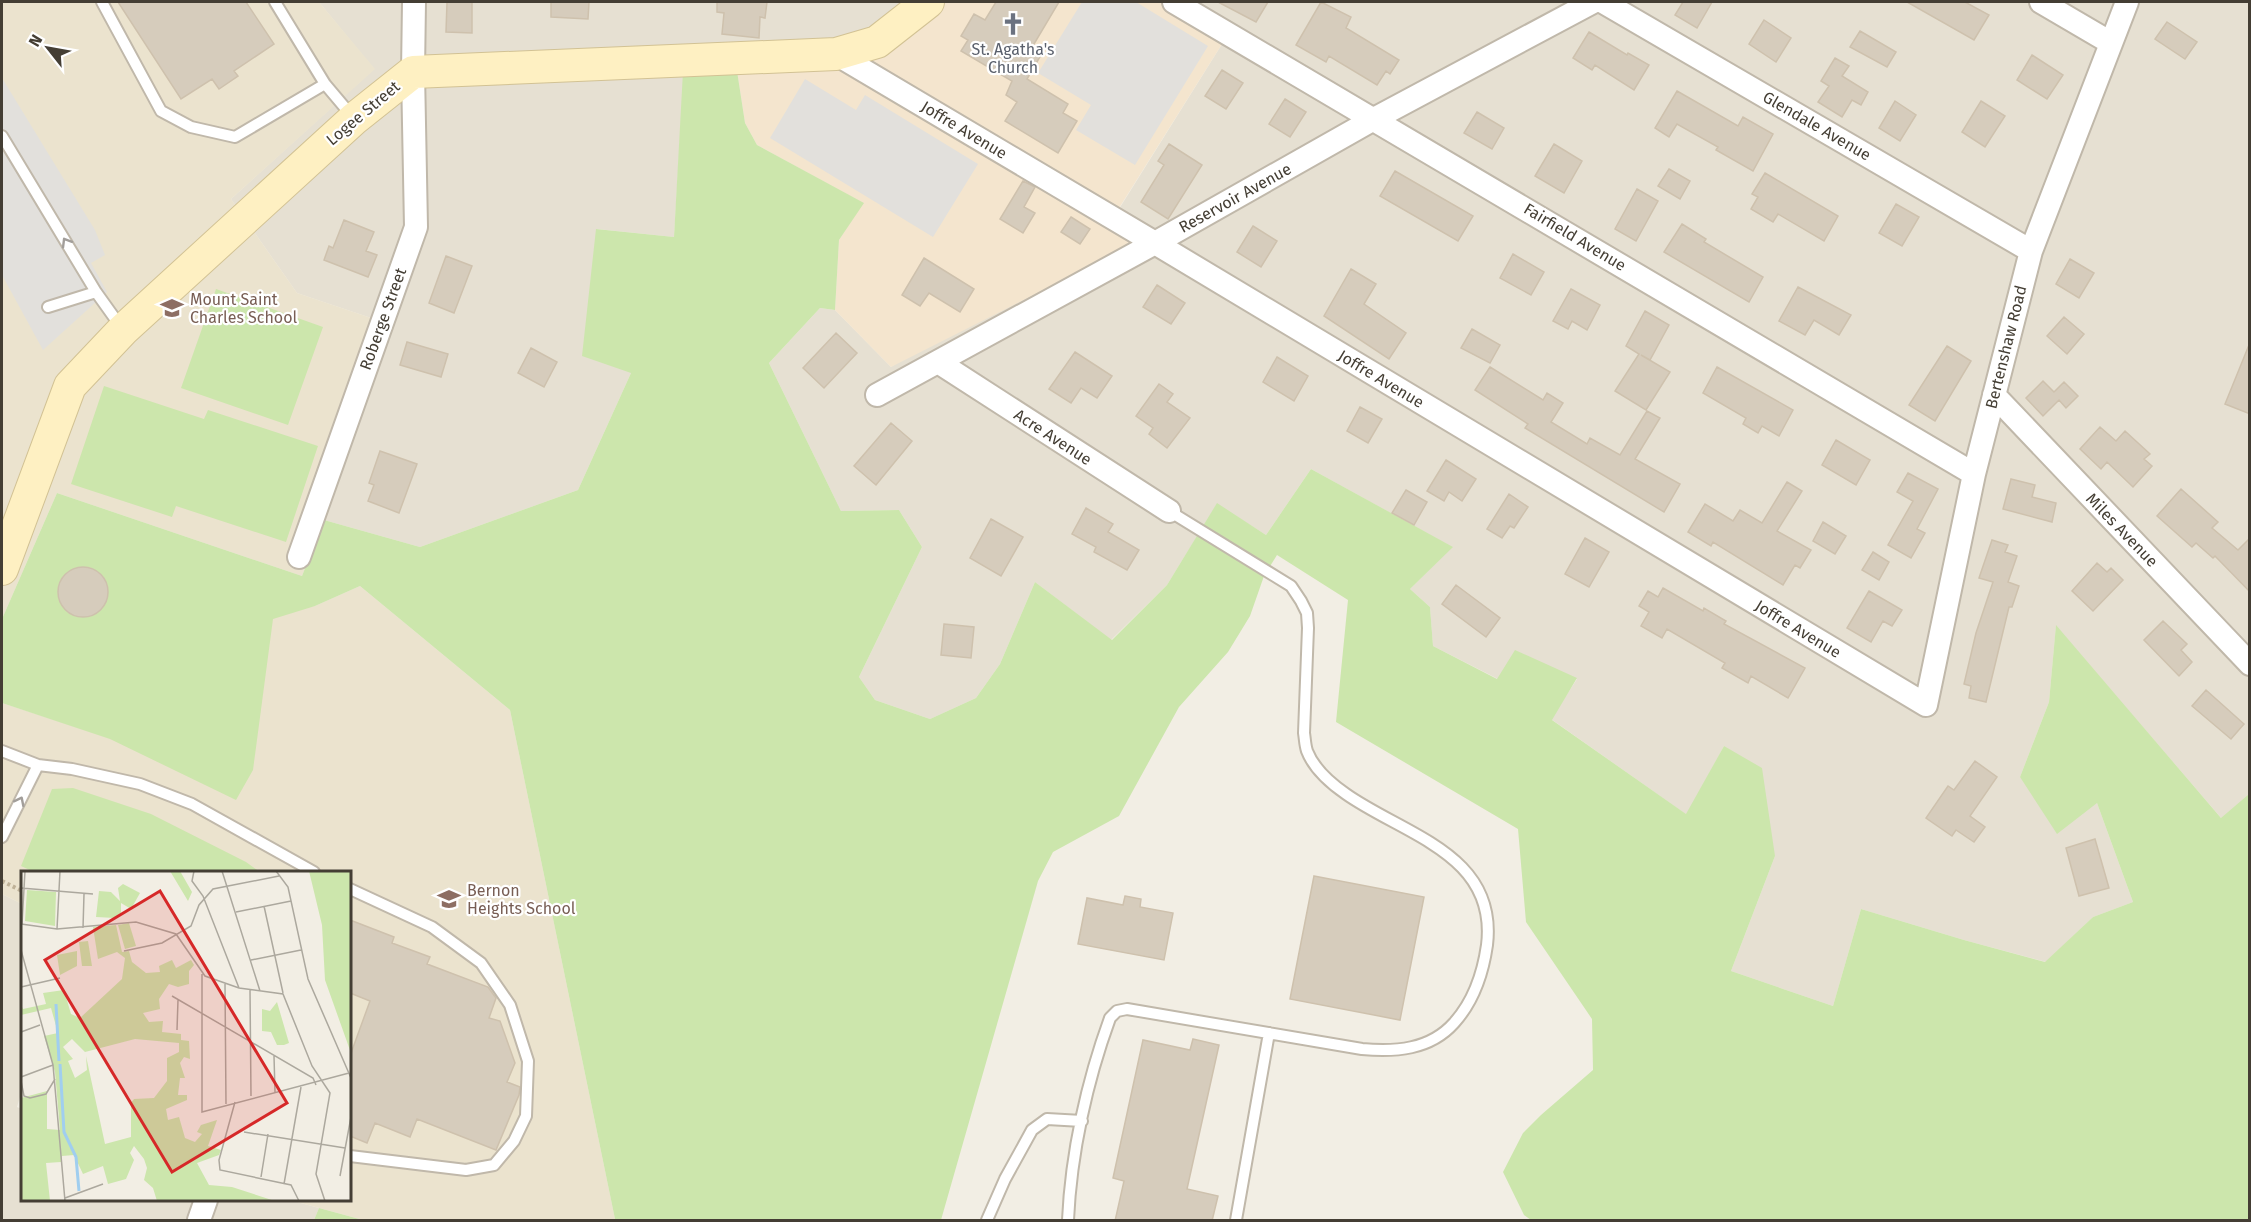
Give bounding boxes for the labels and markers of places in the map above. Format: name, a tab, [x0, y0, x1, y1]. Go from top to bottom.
church icon: St. Agatha's Church	[1000, 11, 1026, 37]
place label: St. Agatha's Church	[971, 40, 1055, 77]
place label: Mount Saint Charles School	[190, 290, 298, 327]
school or university icon: Mount Saint Charles School	[159, 295, 185, 321]
place label: Bernon Heights School	[467, 881, 576, 918]
school or university icon: Bernon Heights School	[436, 886, 462, 912]

